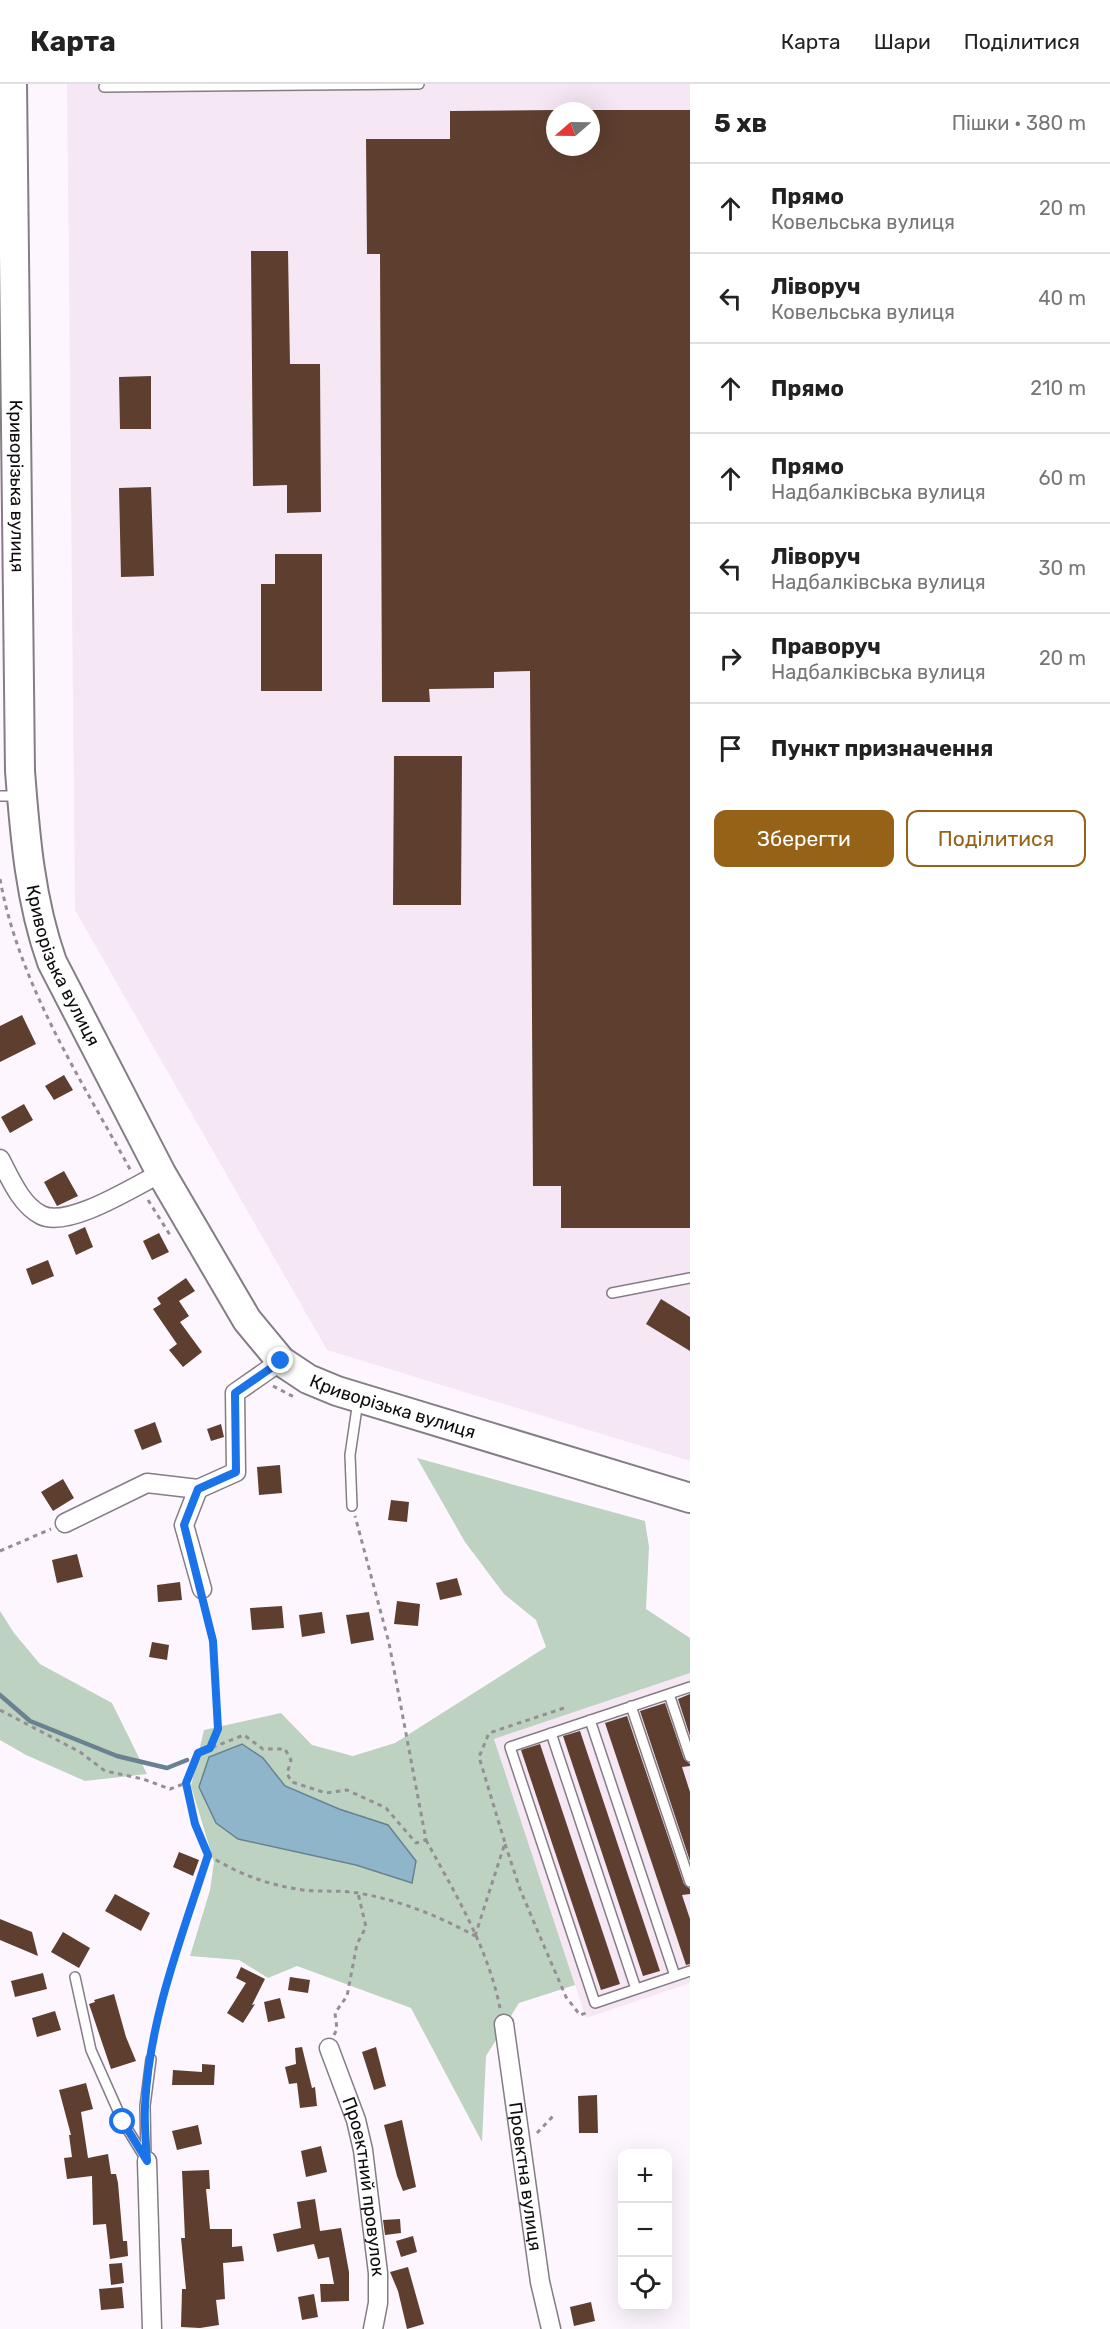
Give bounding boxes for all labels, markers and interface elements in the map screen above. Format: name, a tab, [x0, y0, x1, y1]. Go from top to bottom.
text: Карта	[30, 25, 116, 58]
text: Карта	[781, 29, 841, 54]
text: Шари	[874, 29, 931, 54]
text: Поділитися	[964, 29, 1080, 54]
north arrow	[546, 102, 600, 156]
text: 5 хв	[714, 108, 767, 139]
text: Пішки · 380 m	[952, 111, 1086, 135]
text: Прямо	[771, 183, 844, 210]
icon: ahead	[714, 192, 747, 225]
text: 20 m	[1039, 196, 1086, 220]
text: Ковельська вулиця	[771, 210, 955, 234]
text: Ліворуч	[771, 273, 861, 300]
icon: left	[714, 282, 747, 315]
text: 40 m	[1038, 286, 1086, 310]
text: Ковельська вулиця	[771, 300, 955, 324]
icon: ahead	[714, 372, 747, 405]
text: Прямо	[771, 375, 844, 402]
text: 210 m	[1030, 376, 1086, 400]
street label: Криворізька вулиця	[5, 399, 29, 573]
text: Прямо	[771, 453, 844, 480]
icon: ahead	[714, 462, 747, 495]
text: 60 m	[1039, 466, 1086, 490]
text: Надбалківська вулиця	[771, 480, 986, 504]
text: Ліворуч	[771, 543, 861, 570]
icon: left	[714, 552, 747, 585]
text: 30 m	[1039, 556, 1086, 580]
text: Надбалківська вулиця	[771, 570, 986, 594]
text: Праворуч	[771, 633, 881, 660]
icon: right	[714, 642, 747, 675]
text: 20 m	[1039, 646, 1086, 670]
text: Надбалківська вулиця	[771, 660, 986, 684]
icon: arrive	[714, 732, 747, 765]
text: Пункт призначення	[771, 735, 993, 762]
button: Зберегти	[714, 810, 894, 867]
button: Поділитися	[906, 810, 1086, 867]
street label: Криворізька вулиця	[21, 883, 105, 1050]
route end	[267, 1347, 293, 1373]
street label: Криворізька вулиця	[306, 1370, 478, 1443]
street label: Проектний провулок	[337, 2094, 389, 2278]
street label: Проектна вулиця	[504, 2101, 547, 2252]
route start	[109, 2108, 135, 2134]
map controls	[618, 2149, 672, 2311]
button: +	[618, 2149, 672, 2203]
button: −	[618, 2203, 672, 2257]
button: locate	[618, 2257, 672, 2311]

